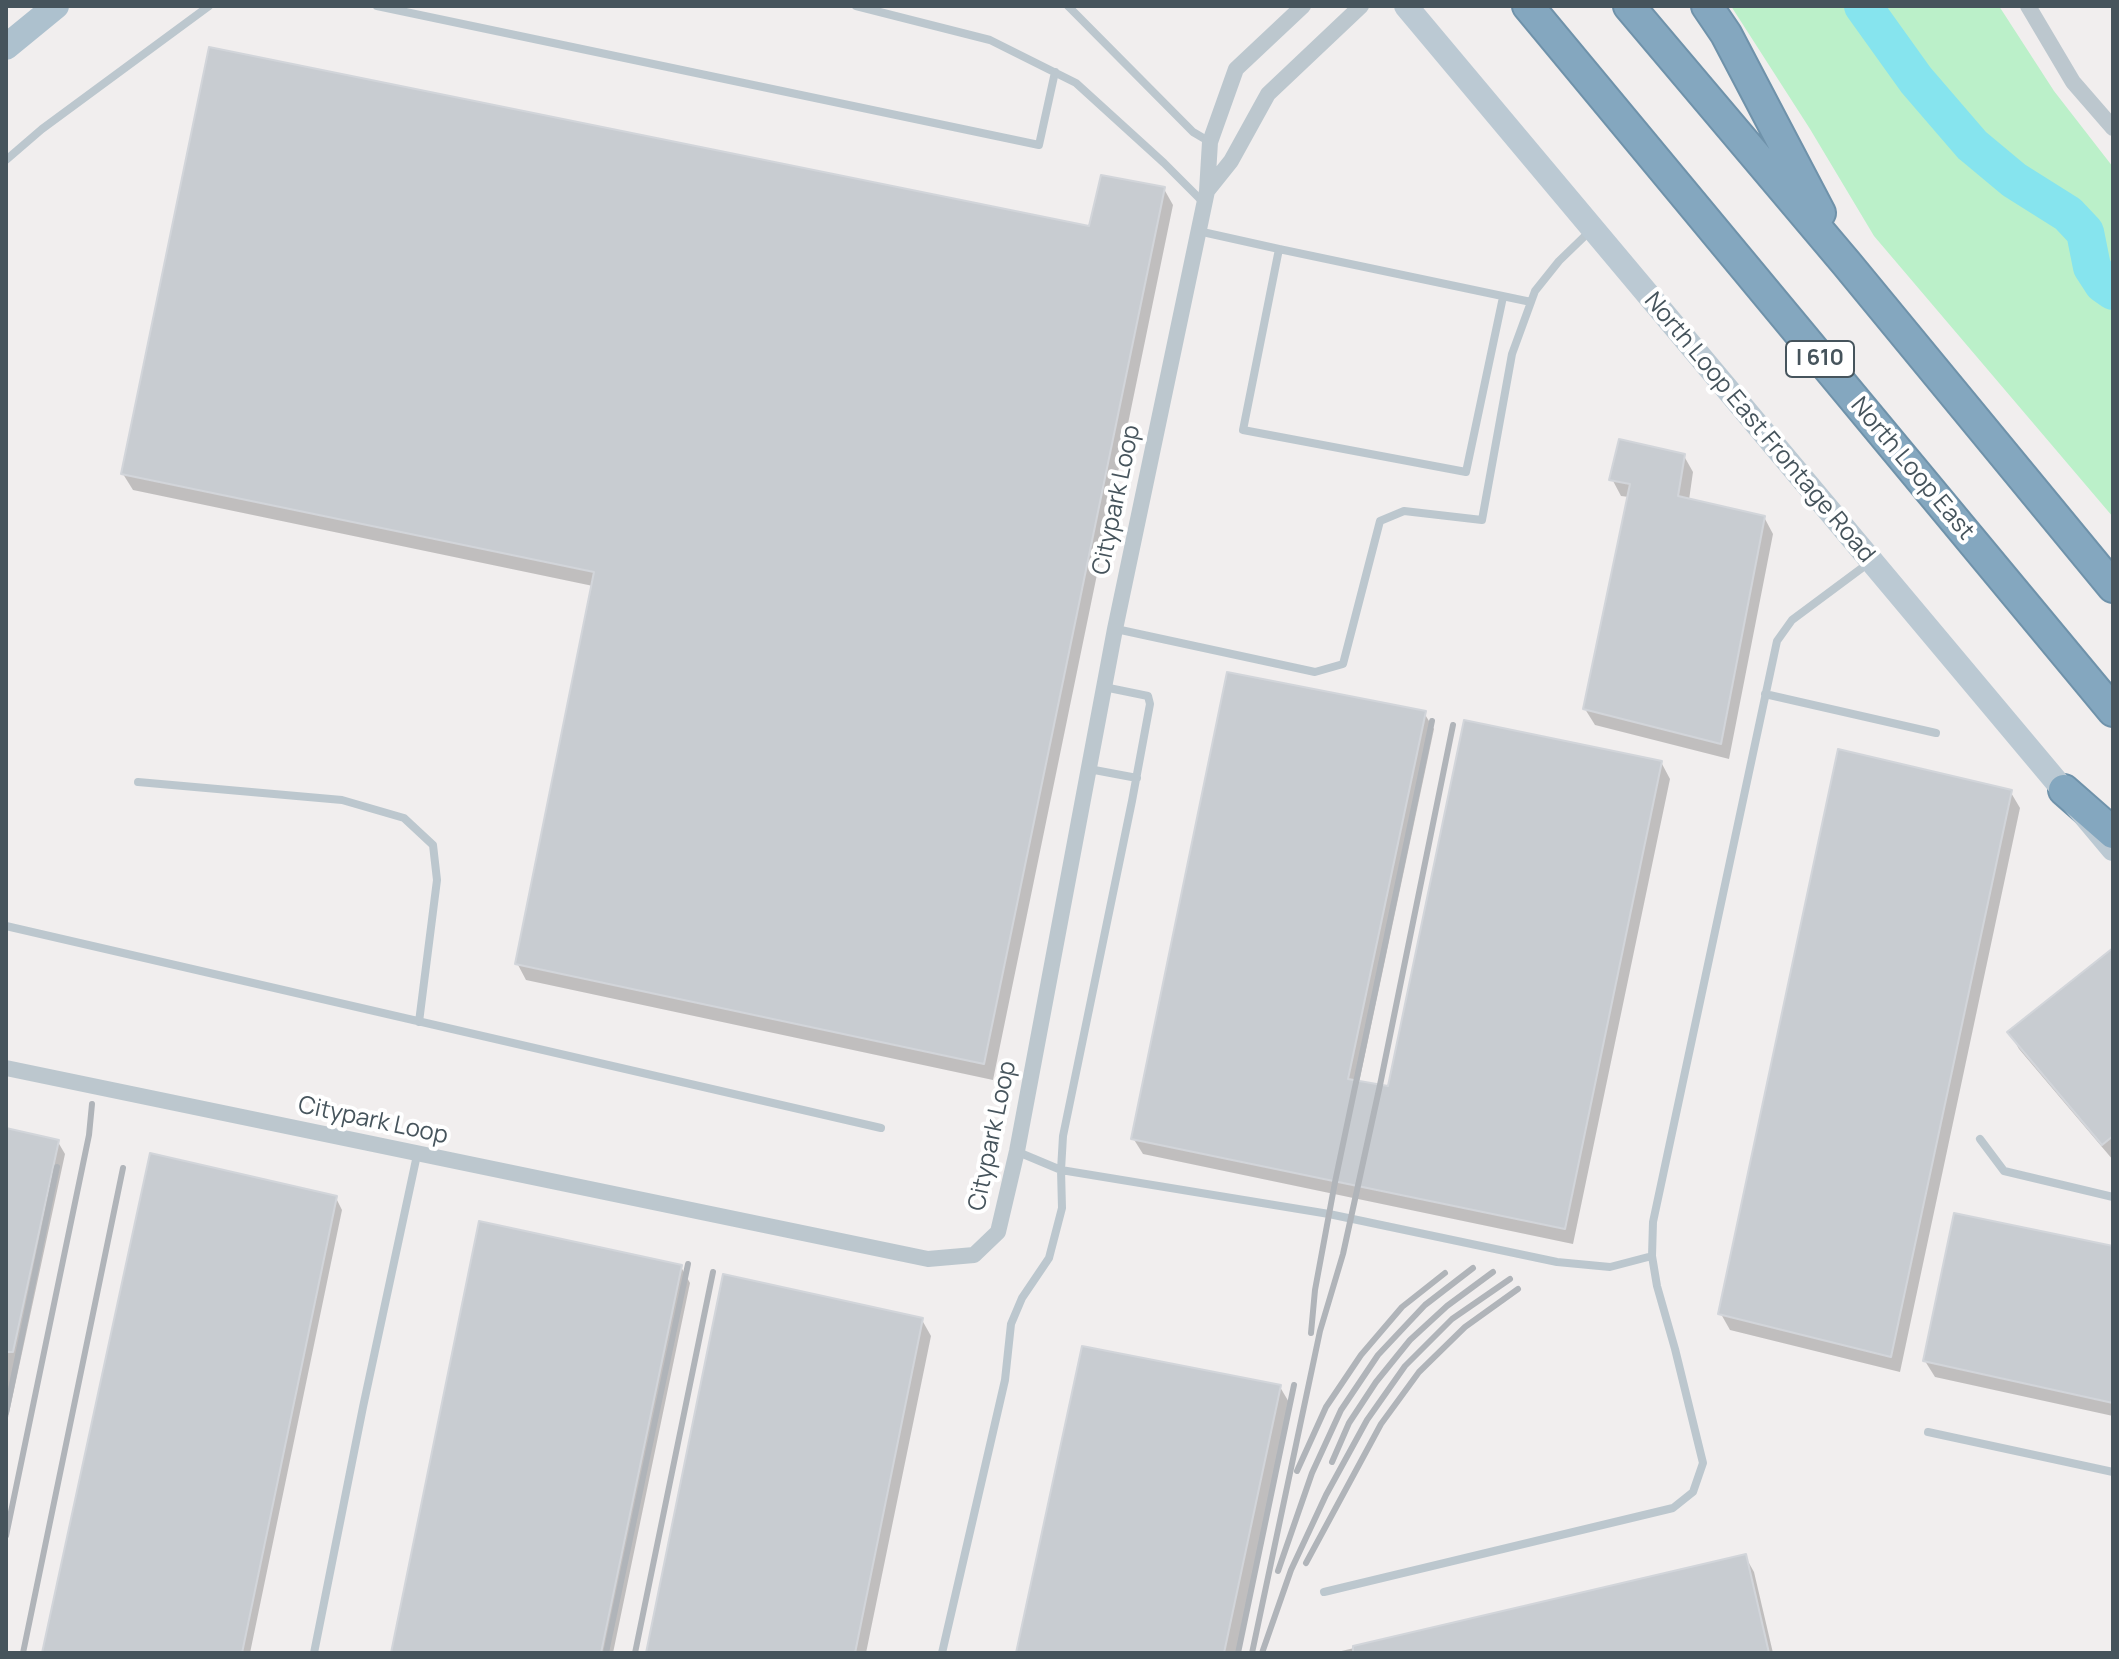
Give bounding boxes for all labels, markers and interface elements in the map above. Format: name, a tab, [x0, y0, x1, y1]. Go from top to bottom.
street label: North Loop East Frontage Road	[1638, 287, 1880, 569]
road number: I 610	[1786, 341, 1854, 377]
street label: North Loop East	[1844, 392, 1980, 546]
street label: Citypark Loop	[1087, 422, 1147, 578]
street label: Citypark Loop	[963, 1058, 1023, 1214]
street label: Citypark Loop	[295, 1091, 451, 1151]

